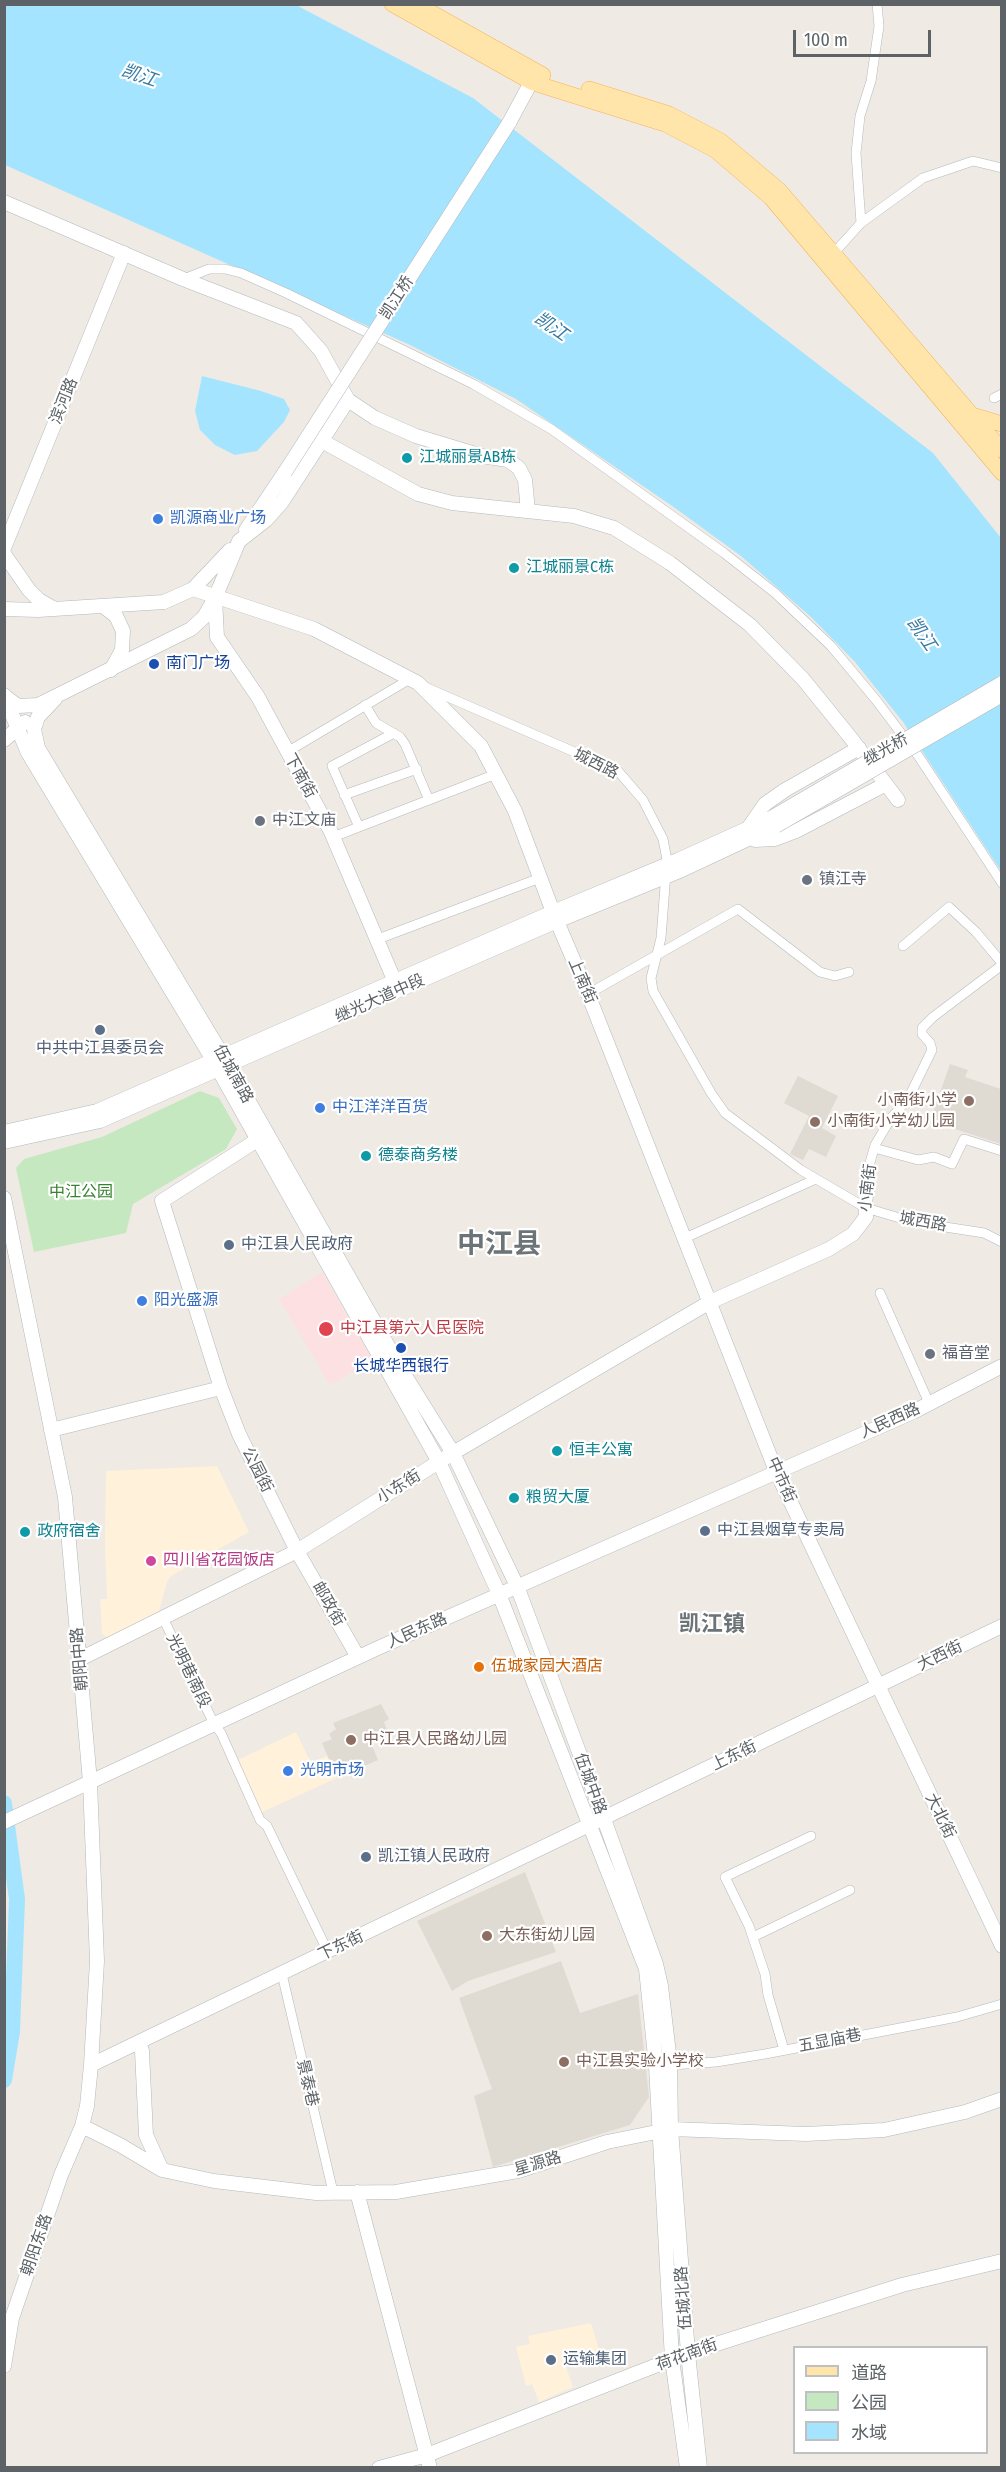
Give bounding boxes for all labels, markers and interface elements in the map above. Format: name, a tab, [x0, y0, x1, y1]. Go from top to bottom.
scale bar	[796, 18, 934, 56]
text: 100 m	[804, 29, 848, 51]
water label: 凯江	[118, 60, 160, 92]
street label: 凯江桥	[376, 273, 418, 323]
water label: 凯江	[530, 308, 572, 346]
street label: 滨河路	[46, 375, 82, 427]
place label: 江城丽景AB栋	[419, 448, 516, 468]
marker: 江城丽景AB栋	[400, 451, 414, 465]
place label: 凯源商业广场	[170, 509, 266, 529]
marker: 凯源商业广场	[151, 512, 165, 526]
place label: 江城丽景C栋	[526, 558, 614, 578]
marker: 江城丽景C栋	[507, 561, 521, 575]
water label: 凯江	[902, 613, 940, 655]
place label: 南门广场	[166, 654, 230, 674]
marker: 南门广场	[147, 657, 161, 671]
street label: 继光桥	[860, 730, 912, 770]
street label: 城西路	[570, 745, 622, 783]
street label: 下南街	[280, 750, 320, 802]
place label: 中江文庙	[272, 811, 336, 831]
marker: 中江文庙	[253, 814, 267, 828]
place label: 镇江寺	[819, 870, 867, 890]
marker: 镇江寺	[800, 873, 814, 887]
street label: 上南街	[564, 955, 600, 1007]
street label: 继光大道中段	[332, 971, 428, 1027]
marker: 中共中江县委员会	[93, 1023, 107, 1037]
place label: 中共中江县委员会	[36, 1039, 164, 1059]
street label: 伍城南路	[209, 1041, 257, 1107]
place label: 小南街小学	[877, 1091, 957, 1111]
marker: 小南街小学	[962, 1094, 976, 1108]
place label: 中江洋洋百货	[332, 1098, 428, 1118]
marker: 中江洋洋百货	[313, 1101, 327, 1115]
place label: 小南街小学幼儿园	[827, 1112, 955, 1132]
marker: 小南街小学幼儿园	[808, 1115, 822, 1129]
place label: 德泰商务楼	[378, 1146, 458, 1166]
marker: 德泰商务楼	[359, 1149, 373, 1163]
street label: 小南街	[856, 1163, 880, 1213]
park label: 中江公园	[49, 1183, 113, 1203]
street label: 城西路	[898, 1208, 948, 1236]
district label: 中江县	[457, 1228, 541, 1262]
place label: 中江县人民政府	[241, 1235, 353, 1255]
marker: 中江县人民政府	[222, 1238, 236, 1252]
place label: 阳光盛源	[154, 1291, 218, 1311]
marker: 阳光盛源	[135, 1294, 149, 1308]
place label: 中江县第六人民医院	[340, 1319, 484, 1339]
marker: 中江县第六人民医院	[317, 1320, 335, 1338]
marker: 长城华西银行	[394, 1341, 408, 1355]
place label: 福音堂	[942, 1344, 990, 1364]
marker: 福音堂	[923, 1347, 937, 1361]
place label: 长城华西银行	[353, 1357, 449, 1377]
street label: 人民西路	[857, 1399, 923, 1443]
place label: 恒丰公寓	[569, 1441, 633, 1461]
street label: 公园街	[238, 1444, 276, 1496]
marker: 恒丰公寓	[550, 1444, 564, 1458]
street label: 中市街	[762, 1454, 800, 1506]
street label: 小东街	[374, 1466, 424, 1508]
place label: 粮贸大厦	[526, 1488, 590, 1508]
marker: 粮贸大厦	[507, 1491, 521, 1505]
place label: 中江县烟草专卖局	[717, 1521, 845, 1541]
place label: 政府宿舍	[37, 1522, 101, 1542]
marker: 中江县烟草专卖局	[698, 1524, 712, 1538]
marker: 政府宿舍	[18, 1525, 32, 1539]
place label: 四川省花园饭店	[163, 1551, 275, 1571]
marker: 四川省花园饭店	[144, 1554, 158, 1568]
street label: 邮政街	[308, 1578, 348, 1630]
street label: 人民东路	[384, 1609, 450, 1653]
district label: 凯江镇	[679, 1612, 745, 1638]
street label: 朝阳中路	[68, 1626, 92, 1692]
street label: 光明巷南段	[162, 1631, 214, 1711]
street label: 大西街	[914, 1637, 966, 1675]
place label: 伍城家园大酒店	[491, 1657, 603, 1677]
marker: 伍城家园大酒店	[472, 1660, 486, 1674]
place label: 中江县人民路幼儿园	[363, 1730, 507, 1750]
marker: 中江县人民路幼儿园	[344, 1733, 358, 1747]
street label: 上东街	[708, 1737, 760, 1775]
street label: 伍城中路	[570, 1751, 610, 1817]
place label: 光明市场	[300, 1761, 364, 1781]
marker: 光明市场	[281, 1764, 295, 1778]
street label: 大北街	[921, 1790, 959, 1842]
place label: 凯江镇人民政府	[378, 1847, 490, 1867]
marker: 凯江镇人民政府	[359, 1850, 373, 1864]
place label: 大东街幼儿园	[499, 1926, 595, 1946]
street label: 下东街	[315, 1927, 367, 1965]
marker: 大东街幼儿园	[480, 1929, 494, 1943]
street label: 五显庙巷	[797, 2025, 863, 2057]
place label: 中江县实验小学校	[576, 2052, 704, 2072]
marker: 中江县实验小学校	[557, 2055, 571, 2069]
street label: 景泰巷	[292, 2057, 322, 2109]
street label: 星源路	[512, 2148, 564, 2180]
street label: 朝阳东路	[18, 2212, 56, 2278]
street label: 伍城北路	[672, 2265, 696, 2331]
street label: 荷花南街	[654, 2335, 720, 2375]
legend	[793, 2346, 988, 2454]
place label: 运输集团	[563, 2350, 627, 2370]
marker: 运输集团	[544, 2353, 558, 2367]
text: 道路	[851, 2362, 887, 2384]
text: 公园	[851, 2392, 887, 2414]
text: 水域	[851, 2422, 887, 2444]

